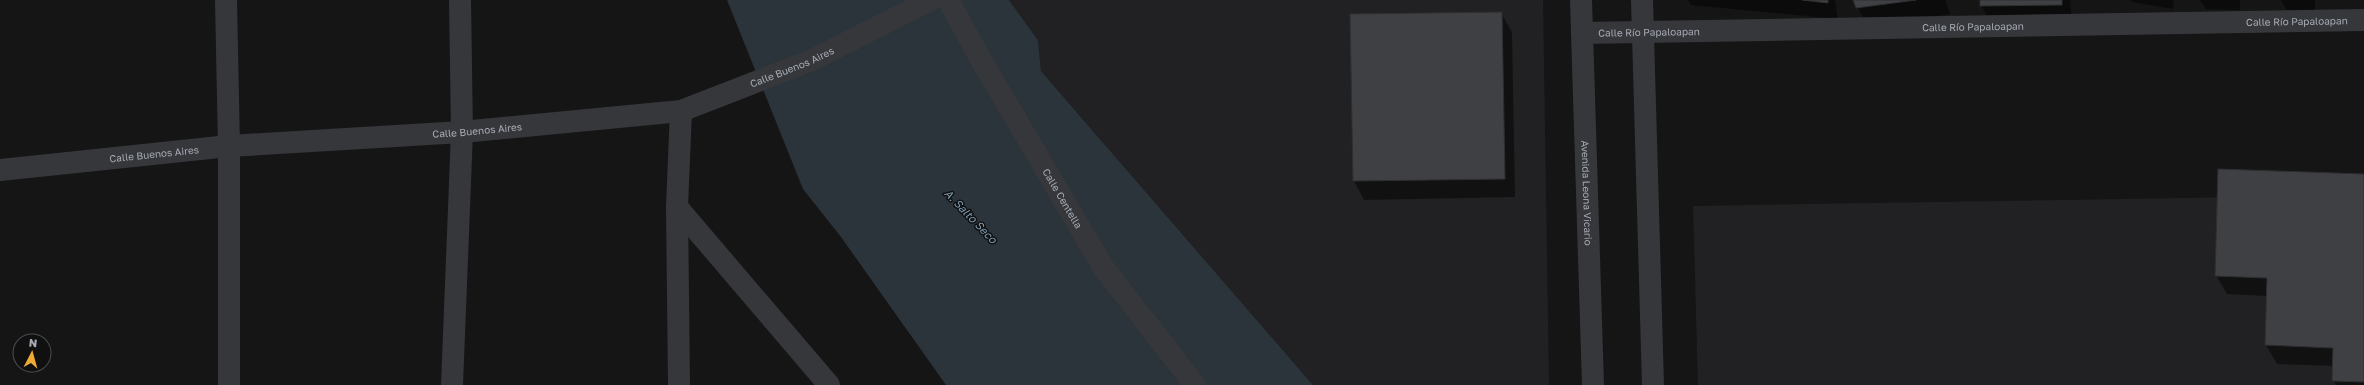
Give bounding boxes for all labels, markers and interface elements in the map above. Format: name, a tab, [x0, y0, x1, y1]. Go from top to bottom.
street label: Calle Río Papaloapan	[2246, 14, 2348, 28]
street label: Calle Río Papaloapan	[1922, 20, 2024, 33]
street label: Calle Río Papaloapan	[1598, 25, 1700, 39]
street label: Calle Buenos Aires	[748, 44, 836, 90]
street label: Calle Buenos Aires	[432, 120, 523, 140]
street label: Avenida Leona Vicario	[1579, 140, 1595, 246]
street label: Calle Buenos Aires	[109, 143, 200, 165]
street label: Calle Centella	[1040, 166, 1085, 230]
water label: A. Salto Seco	[942, 186, 1001, 247]
north arrow	[12, 333, 52, 373]
text: N	[28, 336, 38, 349]

